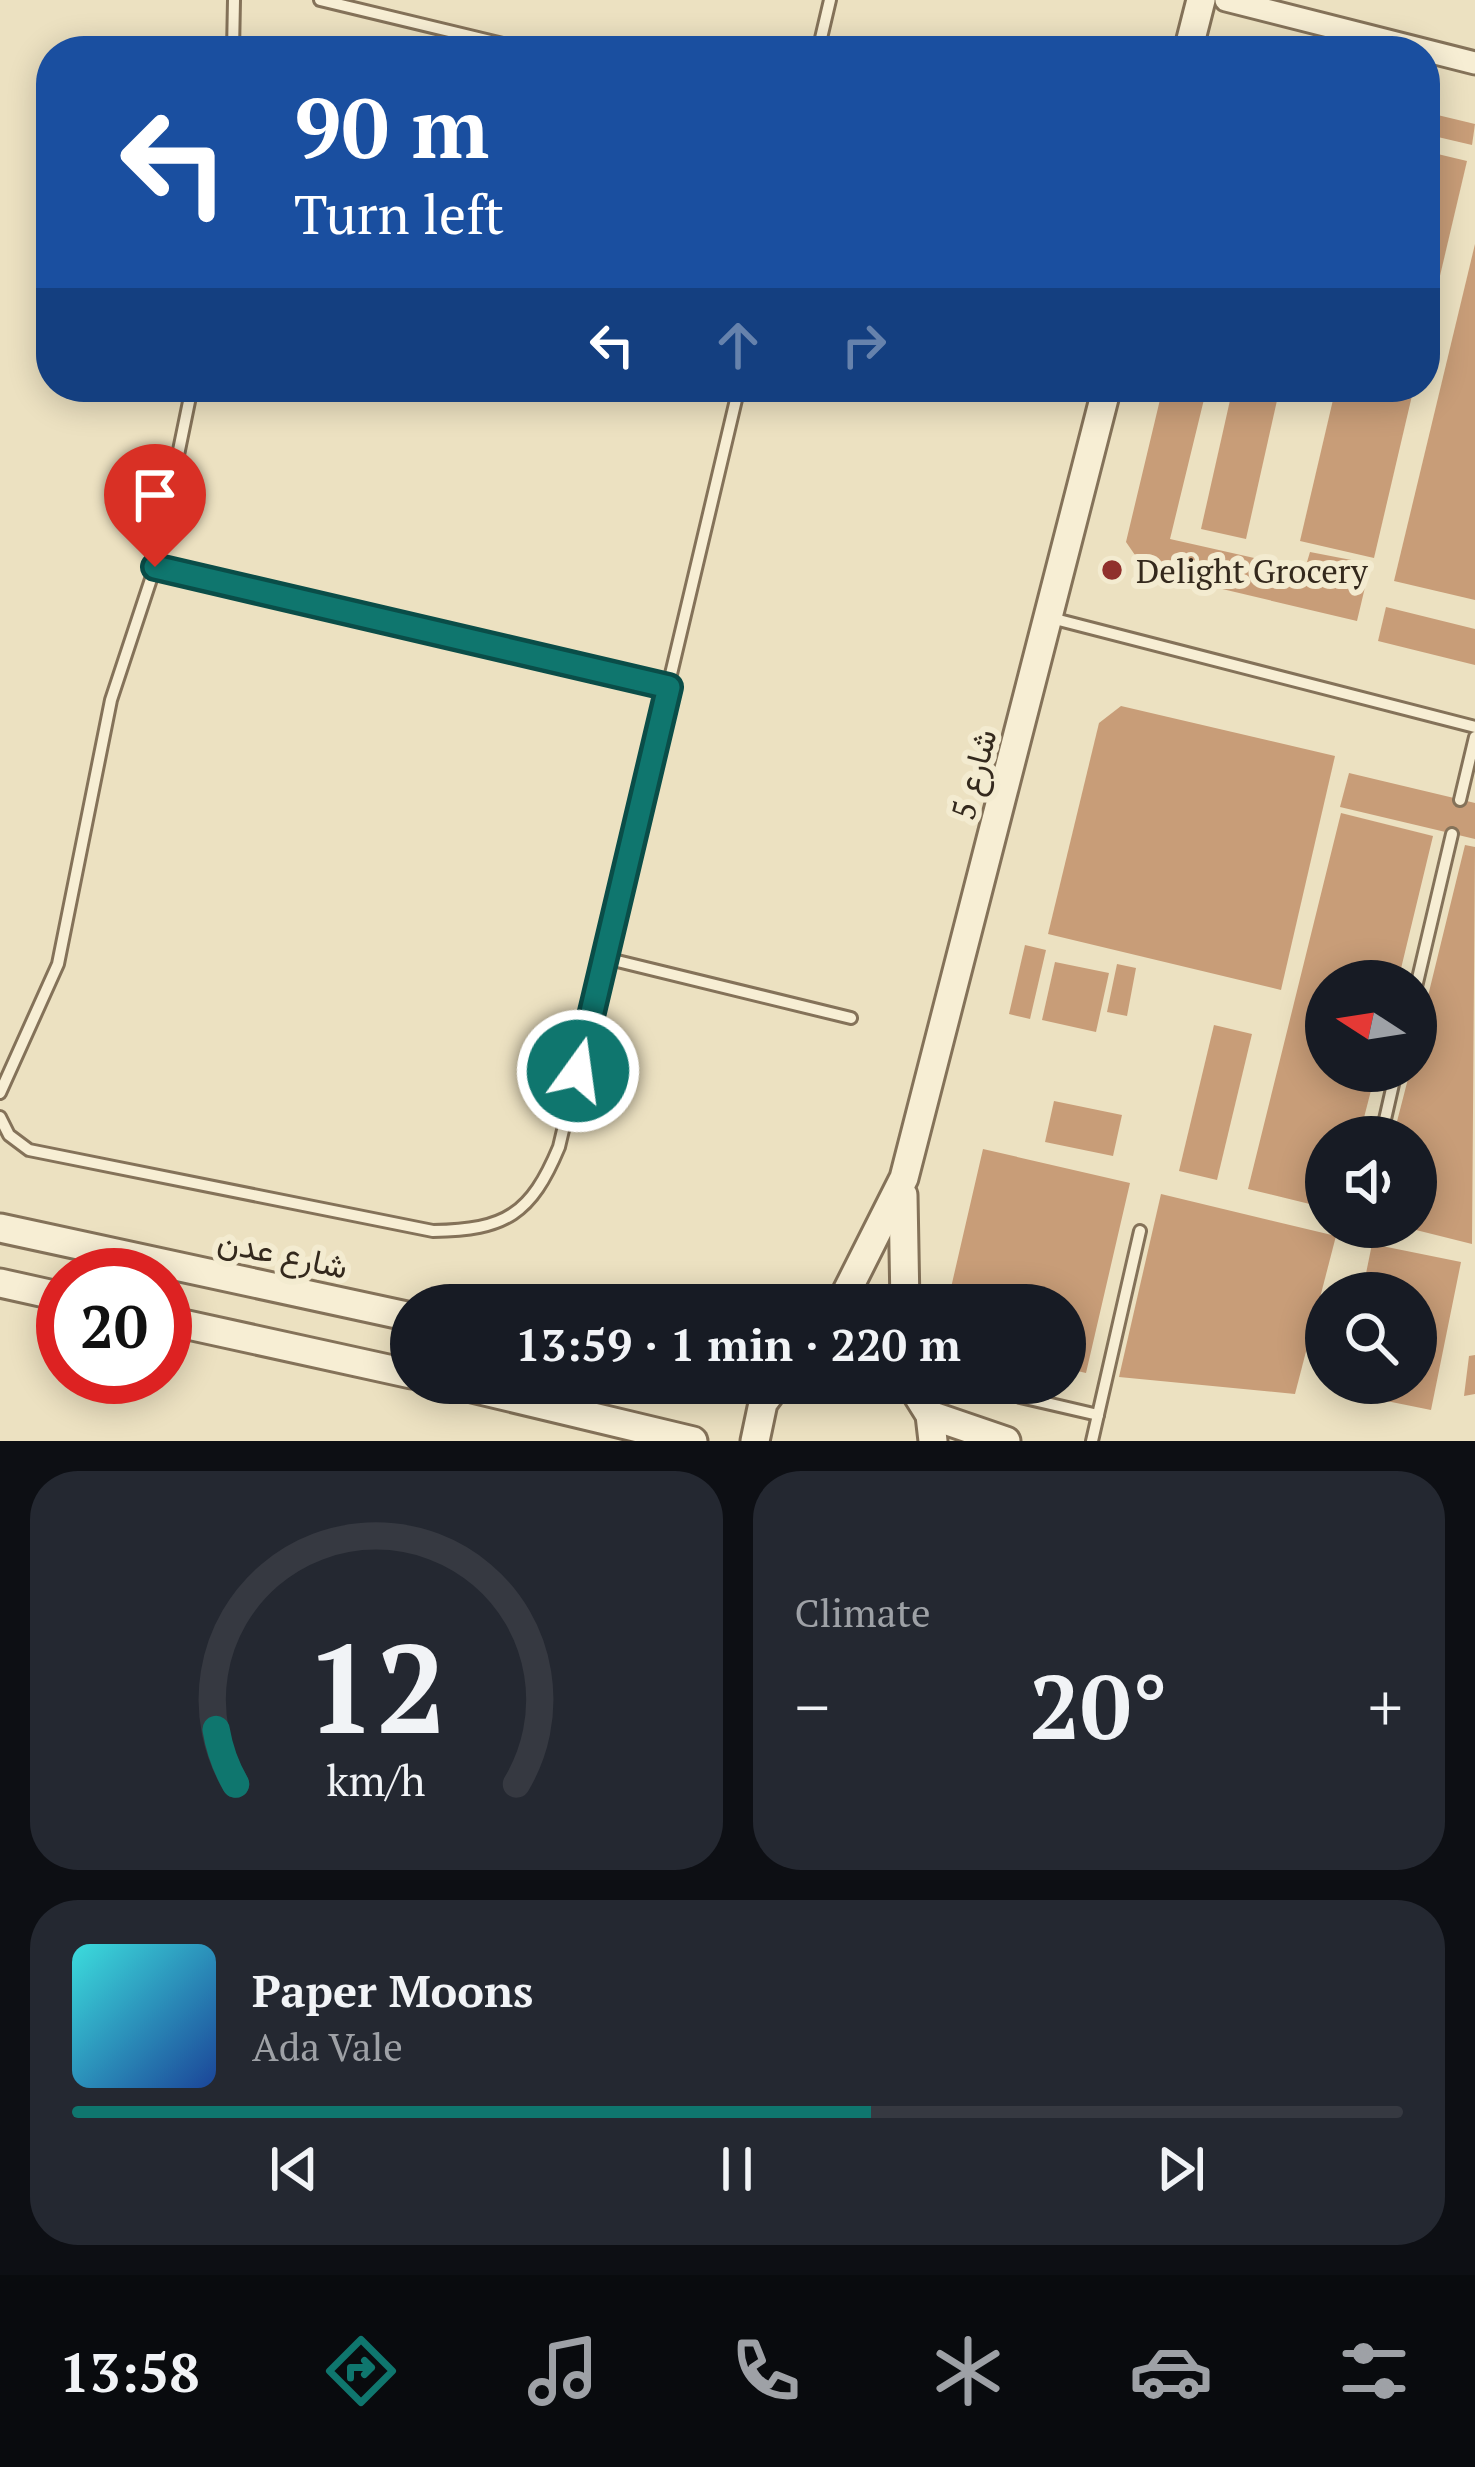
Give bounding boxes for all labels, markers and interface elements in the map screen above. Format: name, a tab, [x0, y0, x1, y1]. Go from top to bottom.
text: 90 m	[294, 71, 489, 182]
icon: left	[96, 84, 252, 240]
text: Turn left	[294, 178, 504, 249]
icon: left	[579, 312, 645, 378]
icon: ahead	[705, 312, 771, 378]
icon: right	[831, 312, 897, 378]
pin	[104, 444, 206, 567]
icon: arrive	[122, 462, 188, 528]
place label: Delight Grocery	[1136, 549, 1369, 592]
marker: Delight Grocery	[1099, 557, 1125, 583]
street label: شارع 5	[940, 724, 1008, 825]
north arrow	[1305, 960, 1437, 1092]
map controls	[1305, 960, 1437, 1404]
position arrow	[515, 1008, 641, 1134]
button: sound	[1305, 1116, 1437, 1248]
street label: شارع عدن	[214, 1218, 352, 1290]
speed limit sign: 20	[36, 1248, 192, 1404]
button: search	[1305, 1272, 1437, 1404]
text: 13:59 · 1 min · 220 m	[515, 1314, 961, 1374]
text: Climate	[795, 1586, 931, 1638]
text: 12	[306, 1603, 447, 1769]
text: 20°	[1029, 1645, 1168, 1765]
text: −	[795, 1662, 830, 1750]
text: +	[1368, 1662, 1403, 1750]
text: km/h	[327, 1750, 426, 1807]
text: Paper Moons	[252, 1960, 533, 2020]
text: Ada Vale	[252, 2020, 403, 2072]
icon: previous	[261, 2136, 327, 2202]
icon: pause	[704, 2136, 770, 2202]
icon: next	[1148, 2136, 1214, 2202]
icon: directions	[319, 2329, 403, 2413]
icon: music	[521, 2329, 605, 2413]
icon: phone	[724, 2329, 808, 2413]
icon: climate	[926, 2329, 1010, 2413]
icon: car	[1129, 2329, 1213, 2413]
icon: filters	[1332, 2329, 1416, 2413]
text: 13:58	[59, 2336, 200, 2407]

